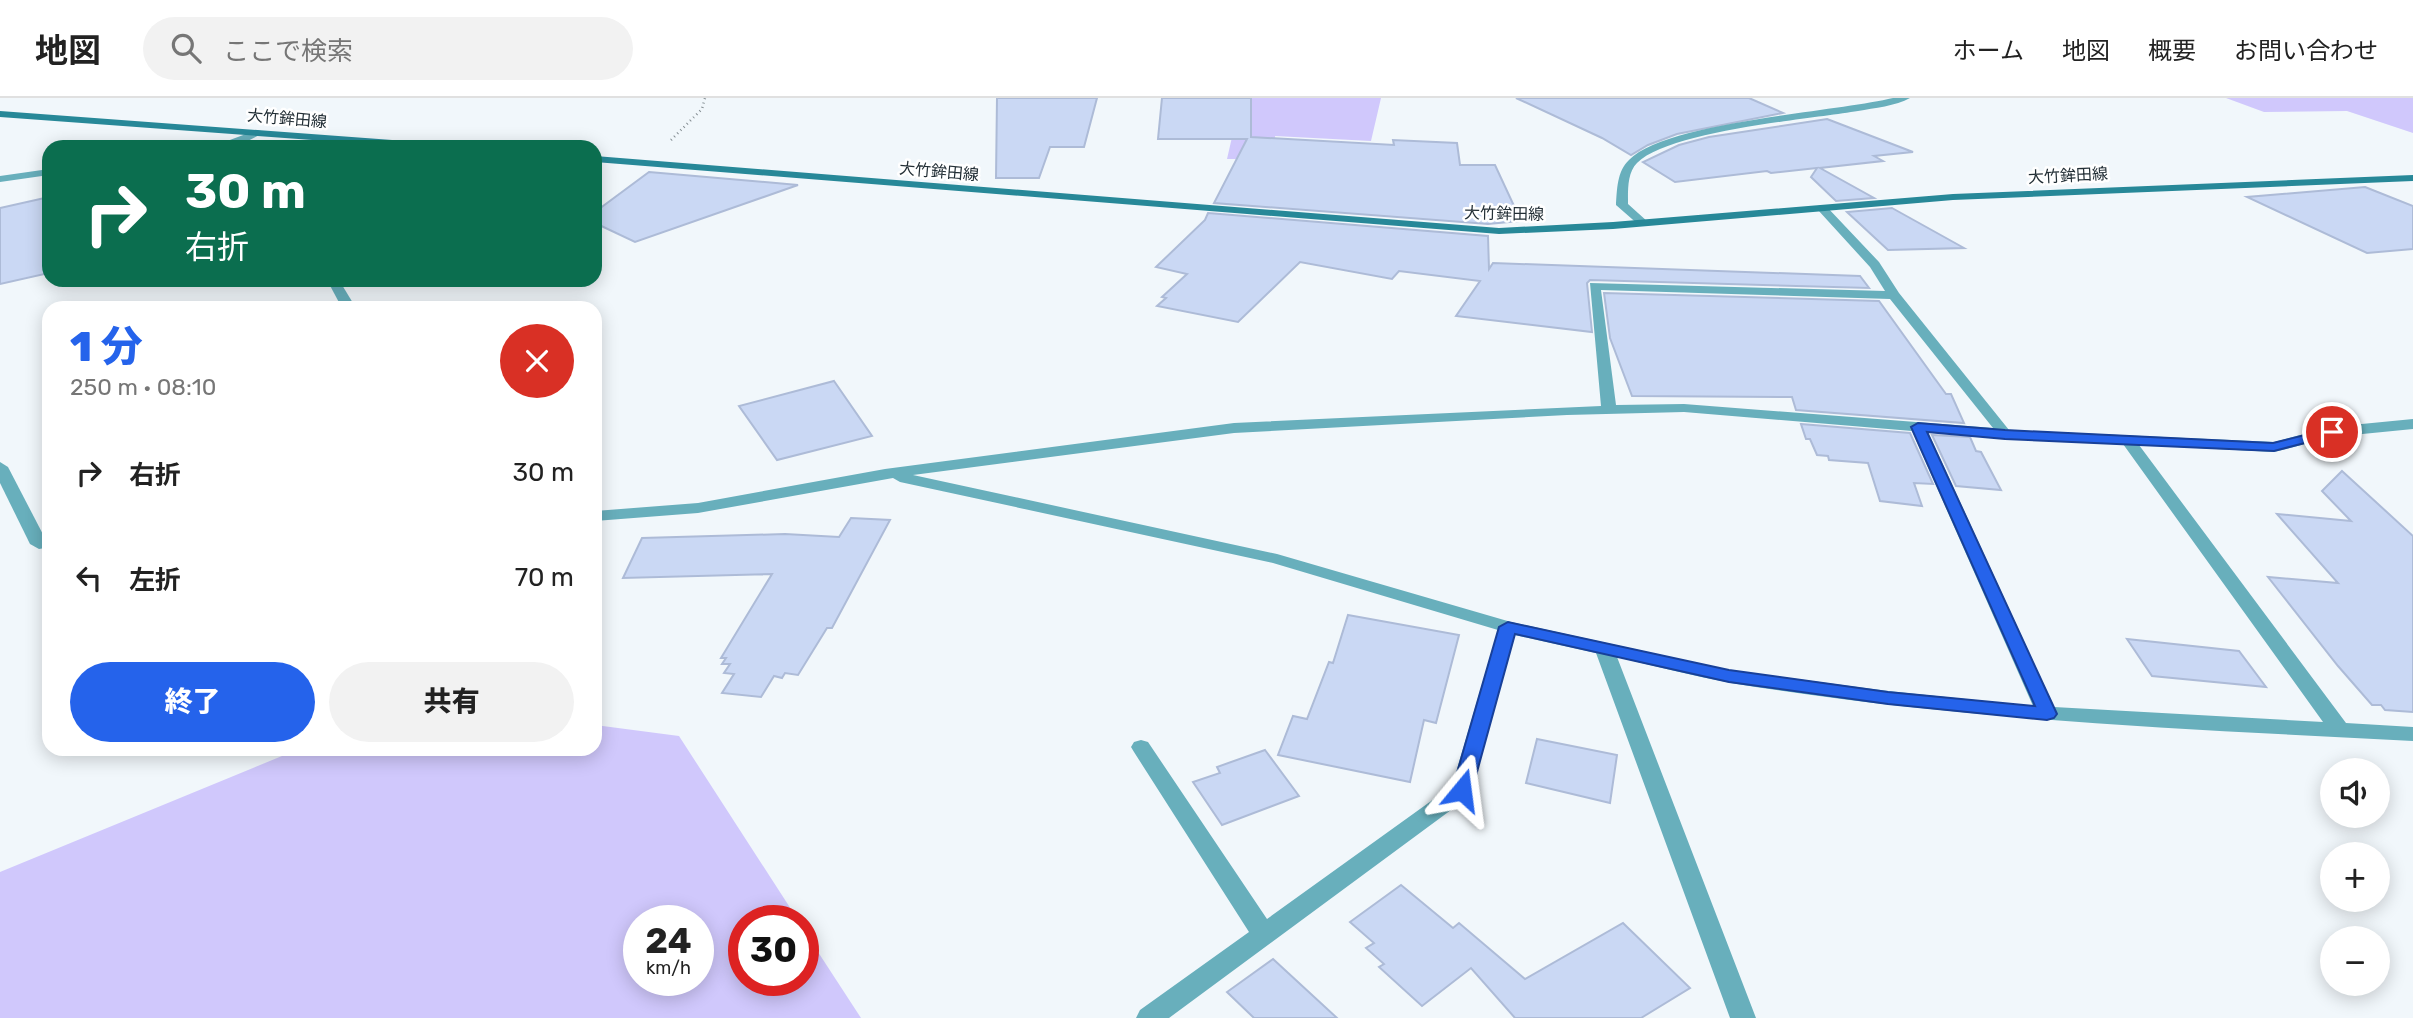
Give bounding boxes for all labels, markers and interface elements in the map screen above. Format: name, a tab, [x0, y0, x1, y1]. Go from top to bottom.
search box	[143, 17, 633, 80]
icon: search	[167, 29, 205, 67]
text: 地図	[35, 31, 101, 70]
text: ここで検索	[223, 36, 353, 67]
text: ホーム	[1953, 37, 2024, 65]
text: 地図	[2062, 37, 2110, 65]
text: 概要	[2148, 37, 2196, 65]
text: お問い合わせ	[2234, 37, 2378, 65]
street label: 大竹鉾田線	[246, 106, 328, 131]
street label: 大竹鉾田線	[898, 159, 980, 184]
text: 30 m	[185, 162, 306, 220]
street label: 大竹鉾田線	[2028, 164, 2108, 187]
icon: right	[70, 168, 161, 259]
street label: 大竹鉾田線	[1464, 203, 1544, 224]
text: 右折	[185, 228, 249, 266]
text: 1 分	[70, 322, 143, 372]
button: close	[500, 324, 574, 398]
text: 250 m · 08:10	[70, 373, 216, 401]
pin	[2302, 402, 2362, 462]
icon: arrive	[2313, 413, 2351, 451]
icon: right	[70, 454, 108, 492]
text: 30 m	[512, 457, 574, 488]
text: 右折	[129, 460, 181, 491]
icon: left	[70, 559, 108, 597]
text: 70 m	[515, 562, 574, 593]
text: 左折	[129, 565, 181, 596]
button: 終了	[70, 662, 315, 742]
button: 共有	[329, 662, 574, 742]
position arrow	[1425, 753, 1499, 827]
map controls	[2320, 758, 2390, 996]
button: sound	[2320, 758, 2390, 828]
button: +	[2320, 842, 2390, 912]
speed limit sign: 30	[728, 905, 819, 996]
text: 24	[645, 920, 692, 962]
button: −	[2320, 926, 2390, 996]
text: km/h	[646, 957, 691, 979]

